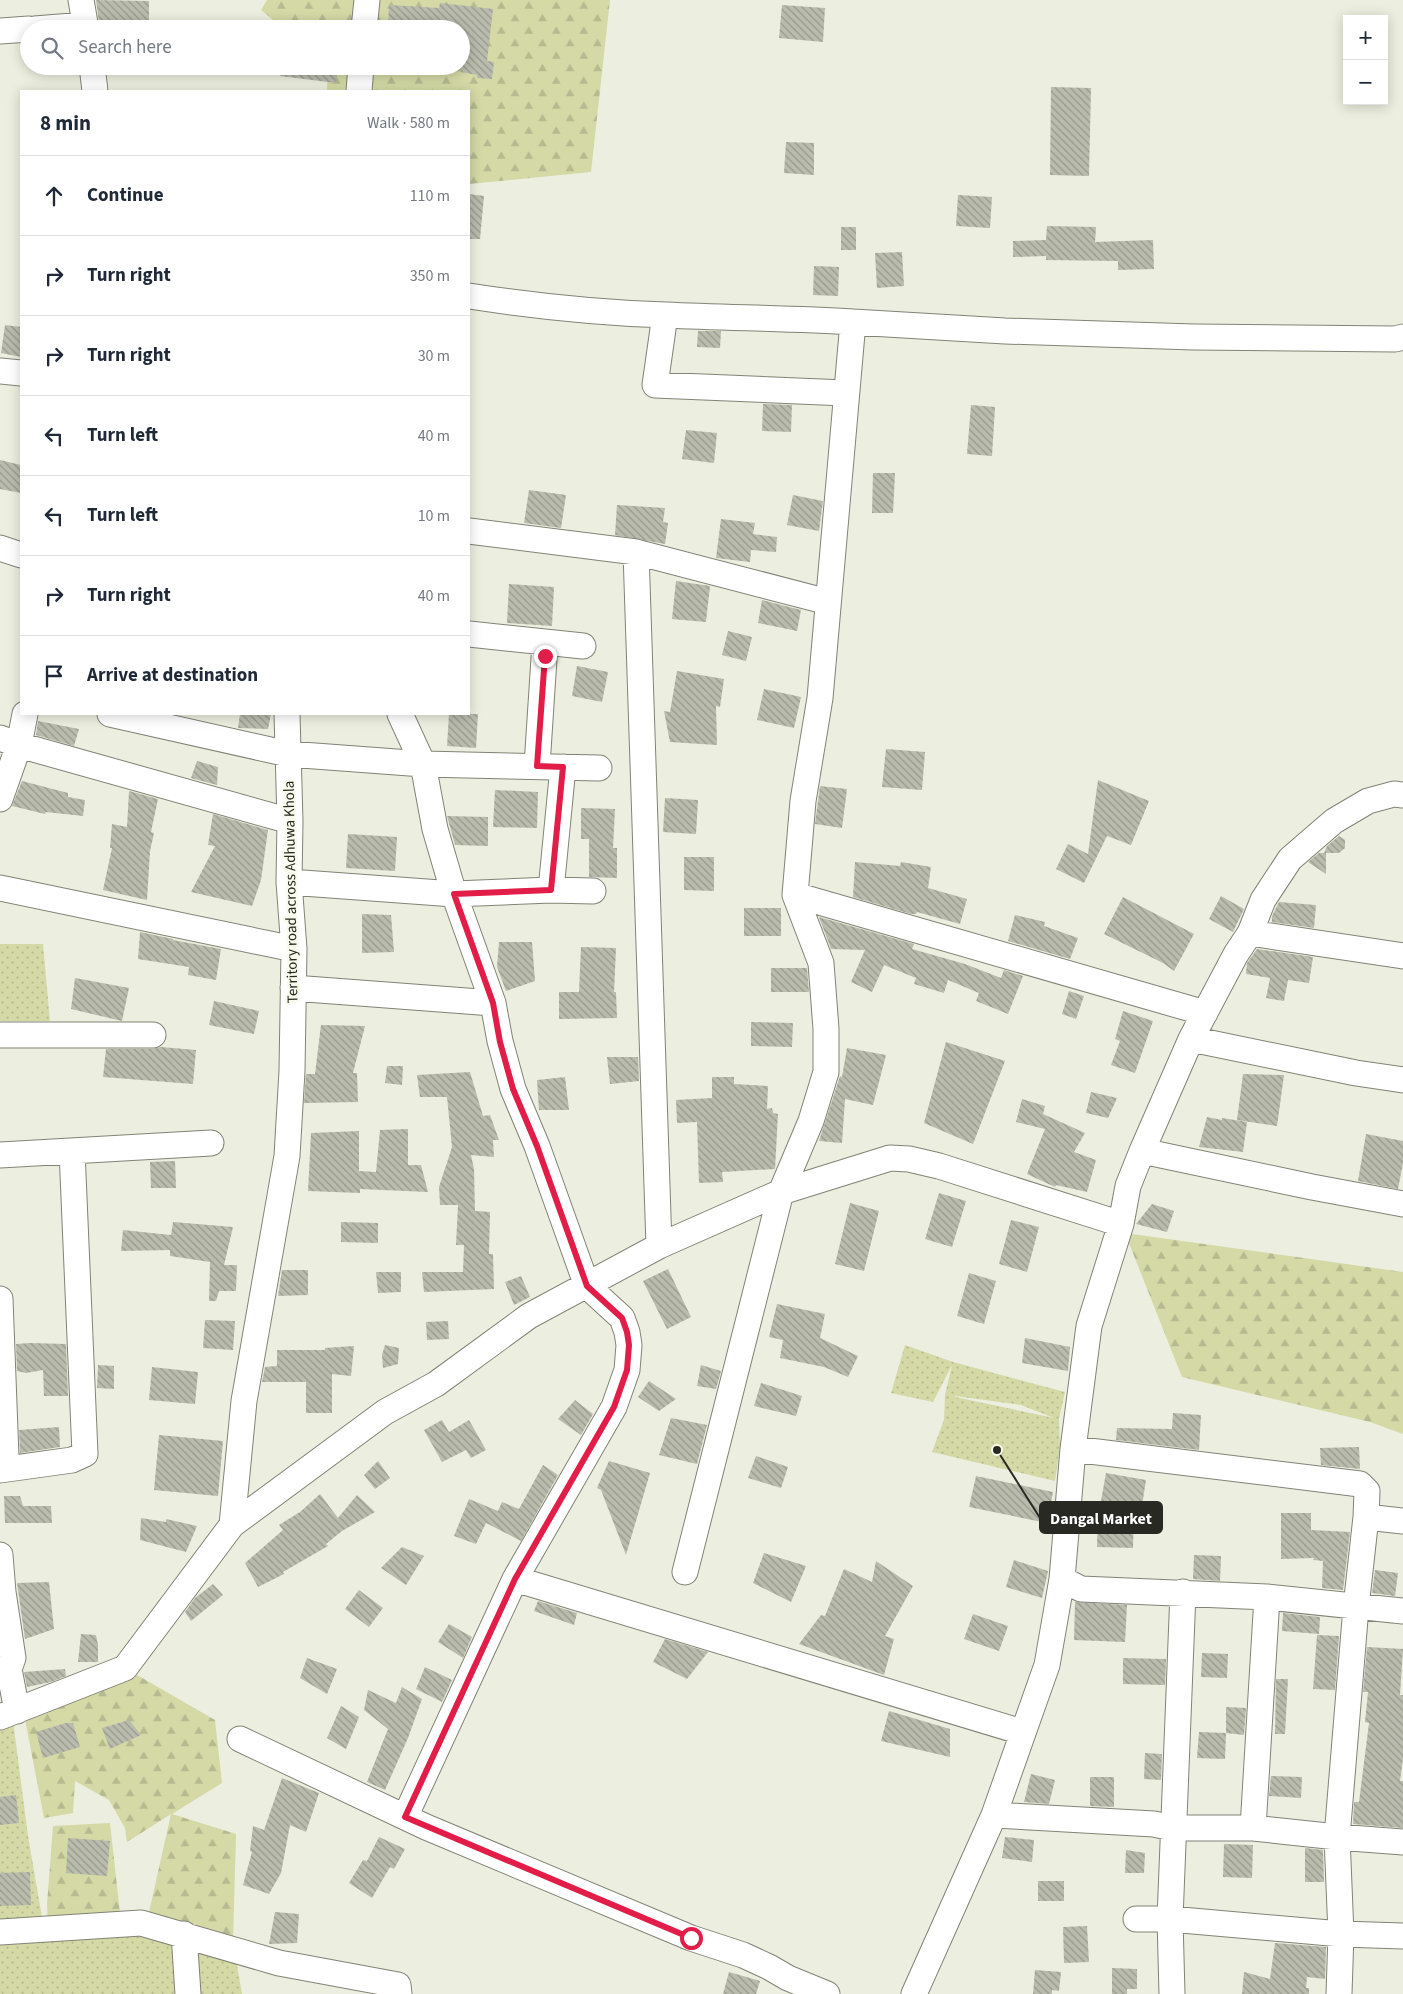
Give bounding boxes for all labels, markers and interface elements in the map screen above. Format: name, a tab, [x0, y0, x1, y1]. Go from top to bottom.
map controls	[1343, 15, 1388, 105]
button: +	[1343, 15, 1388, 60]
search box	[20, 20, 470, 75]
icon: search	[38, 34, 66, 62]
text: Search here	[78, 34, 172, 61]
button: −	[1343, 60, 1388, 105]
text: 8 min	[40, 108, 91, 138]
text: Walk · 580 m	[367, 112, 450, 134]
icon: ahead	[40, 182, 68, 210]
text: Continue	[87, 182, 164, 209]
text: 110 m	[410, 185, 450, 207]
icon: right	[40, 262, 68, 290]
text: Turn right	[87, 262, 171, 289]
text: 350 m	[410, 265, 450, 287]
icon: right	[40, 342, 68, 370]
text: Turn right	[87, 342, 171, 369]
text: 30 m	[418, 345, 450, 367]
icon: left	[40, 422, 68, 450]
text: Turn left	[87, 422, 158, 449]
text: 40 m	[418, 425, 450, 447]
icon: left	[40, 502, 68, 530]
text: Turn left	[87, 502, 158, 529]
text: 10 m	[418, 505, 450, 527]
icon: right	[40, 582, 68, 610]
text: Turn right	[87, 582, 171, 609]
text: 40 m	[418, 585, 450, 607]
route end	[534, 645, 557, 668]
icon: arrive	[40, 662, 68, 690]
text: Arrive at destination	[87, 662, 258, 689]
street label: Territory road across Adhuwa Khola	[279, 781, 303, 1003]
callout: Dangal Market	[1040, 1502, 1162, 1533]
text: Dangal Market	[1050, 1508, 1152, 1530]
route start	[680, 1927, 703, 1950]

